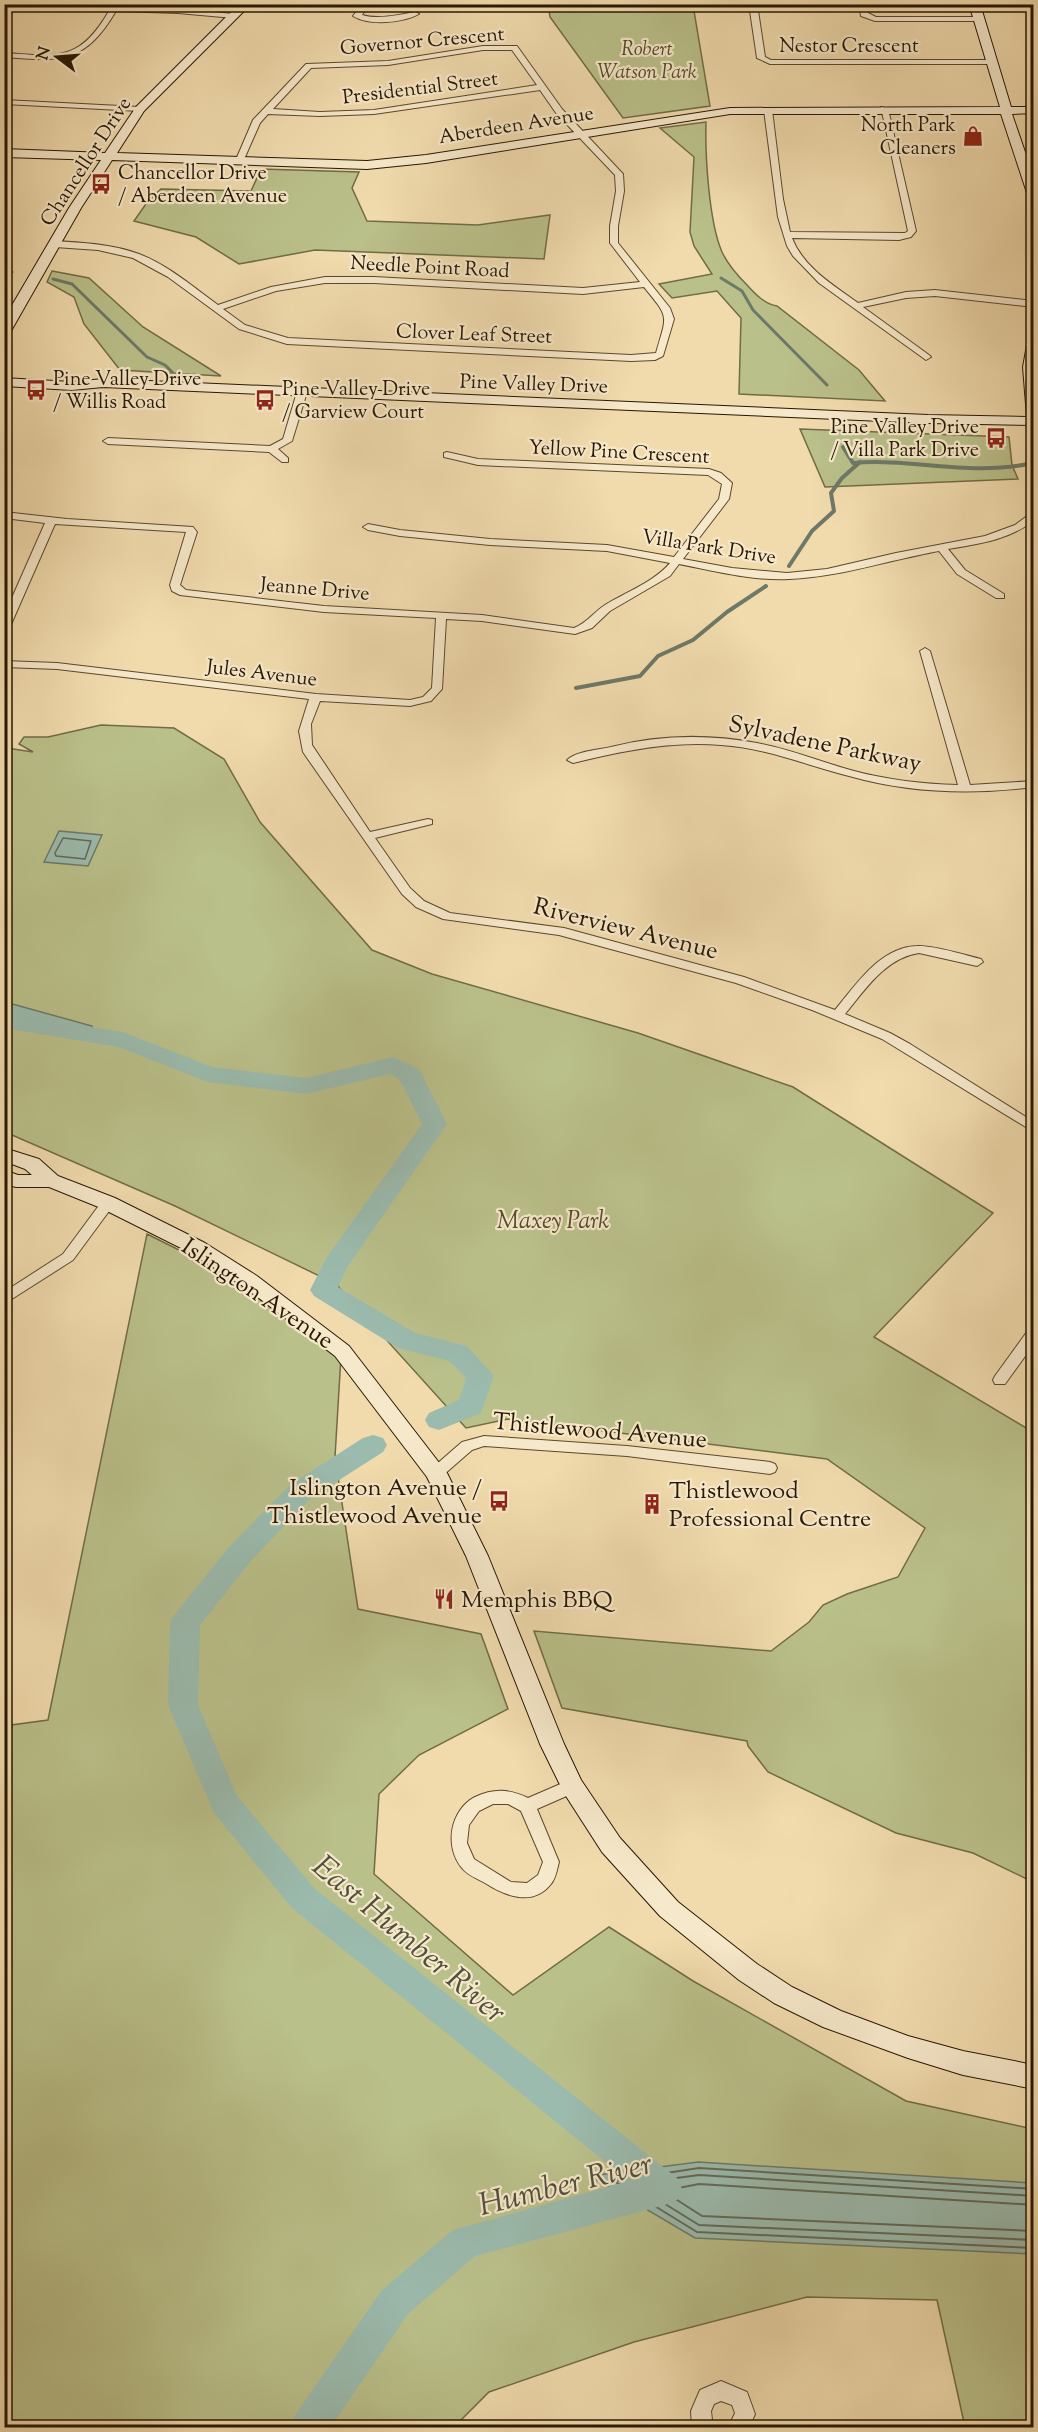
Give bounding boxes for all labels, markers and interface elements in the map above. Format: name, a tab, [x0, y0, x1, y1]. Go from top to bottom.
street label: Governor Crescent	[339, 21, 506, 64]
north arrow	[27, 27, 87, 87]
street label: Nestor Crescent	[779, 33, 919, 62]
park label: Robert Watson Park	[597, 36, 697, 88]
text: N	[32, 44, 58, 63]
street label: Presidential Street	[341, 66, 500, 113]
street label: Chancellor Drive	[34, 92, 140, 233]
street label: Aberdeen Avenue	[437, 100, 596, 153]
place label: North Park Cleaners	[861, 112, 956, 164]
shop icon: North Park Cleaners	[961, 124, 985, 148]
place label: Chancellor Drive / Aberdeen Avenue	[118, 160, 287, 212]
bus stop icon: Chancellor Drive / Aberdeen Avenue	[89, 172, 113, 196]
street label: Needle Point Road	[350, 250, 510, 287]
street label: Clover Leaf Street	[395, 318, 553, 353]
place label: Pine Valley Drive / Willis Road	[53, 366, 201, 418]
street label: Pine Valley Drive	[459, 368, 609, 403]
place label: Pine Valley Drive / Garview Court	[282, 376, 430, 428]
bus stop icon: Pine Valley Drive / Willis Road	[24, 378, 48, 402]
bus stop icon: Pine Valley Drive / Garview Court	[253, 388, 277, 412]
place label: Pine Valley Drive / Villa Park Drive	[831, 414, 979, 466]
bus stop icon: Pine Valley Drive / Villa Park Drive	[984, 426, 1008, 450]
street label: Yellow Pine Crescent	[528, 434, 710, 473]
street label: Villa Park Drive	[639, 524, 778, 573]
street label: Jeanne Drive	[258, 571, 371, 610]
street label: Jules Avenue	[204, 653, 319, 696]
street label: Sylvadene Parkway	[725, 708, 924, 782]
street label: Riverview Avenue	[530, 891, 721, 969]
park label: Maxey Park	[497, 1205, 609, 1239]
street label: Islington Avenue	[174, 1231, 340, 1358]
street label: Thistlewood Avenue	[491, 1406, 708, 1458]
place label: Islington Avenue / Thistlewood Avenue	[267, 1472, 482, 1534]
place label: Thistlewood Professional Centre	[669, 1475, 871, 1537]
bus stop icon: Islington Avenue / Thistlewood Avenue	[487, 1489, 511, 1513]
building icon: Thistlewood Professional Centre	[640, 1492, 664, 1516]
place label: Memphis BBQ	[461, 1584, 615, 1618]
restaurant icon: Memphis BBQ	[432, 1587, 456, 1611]
water label: East Humber River	[301, 1845, 515, 2035]
water label: Humber River	[474, 2142, 657, 2230]

